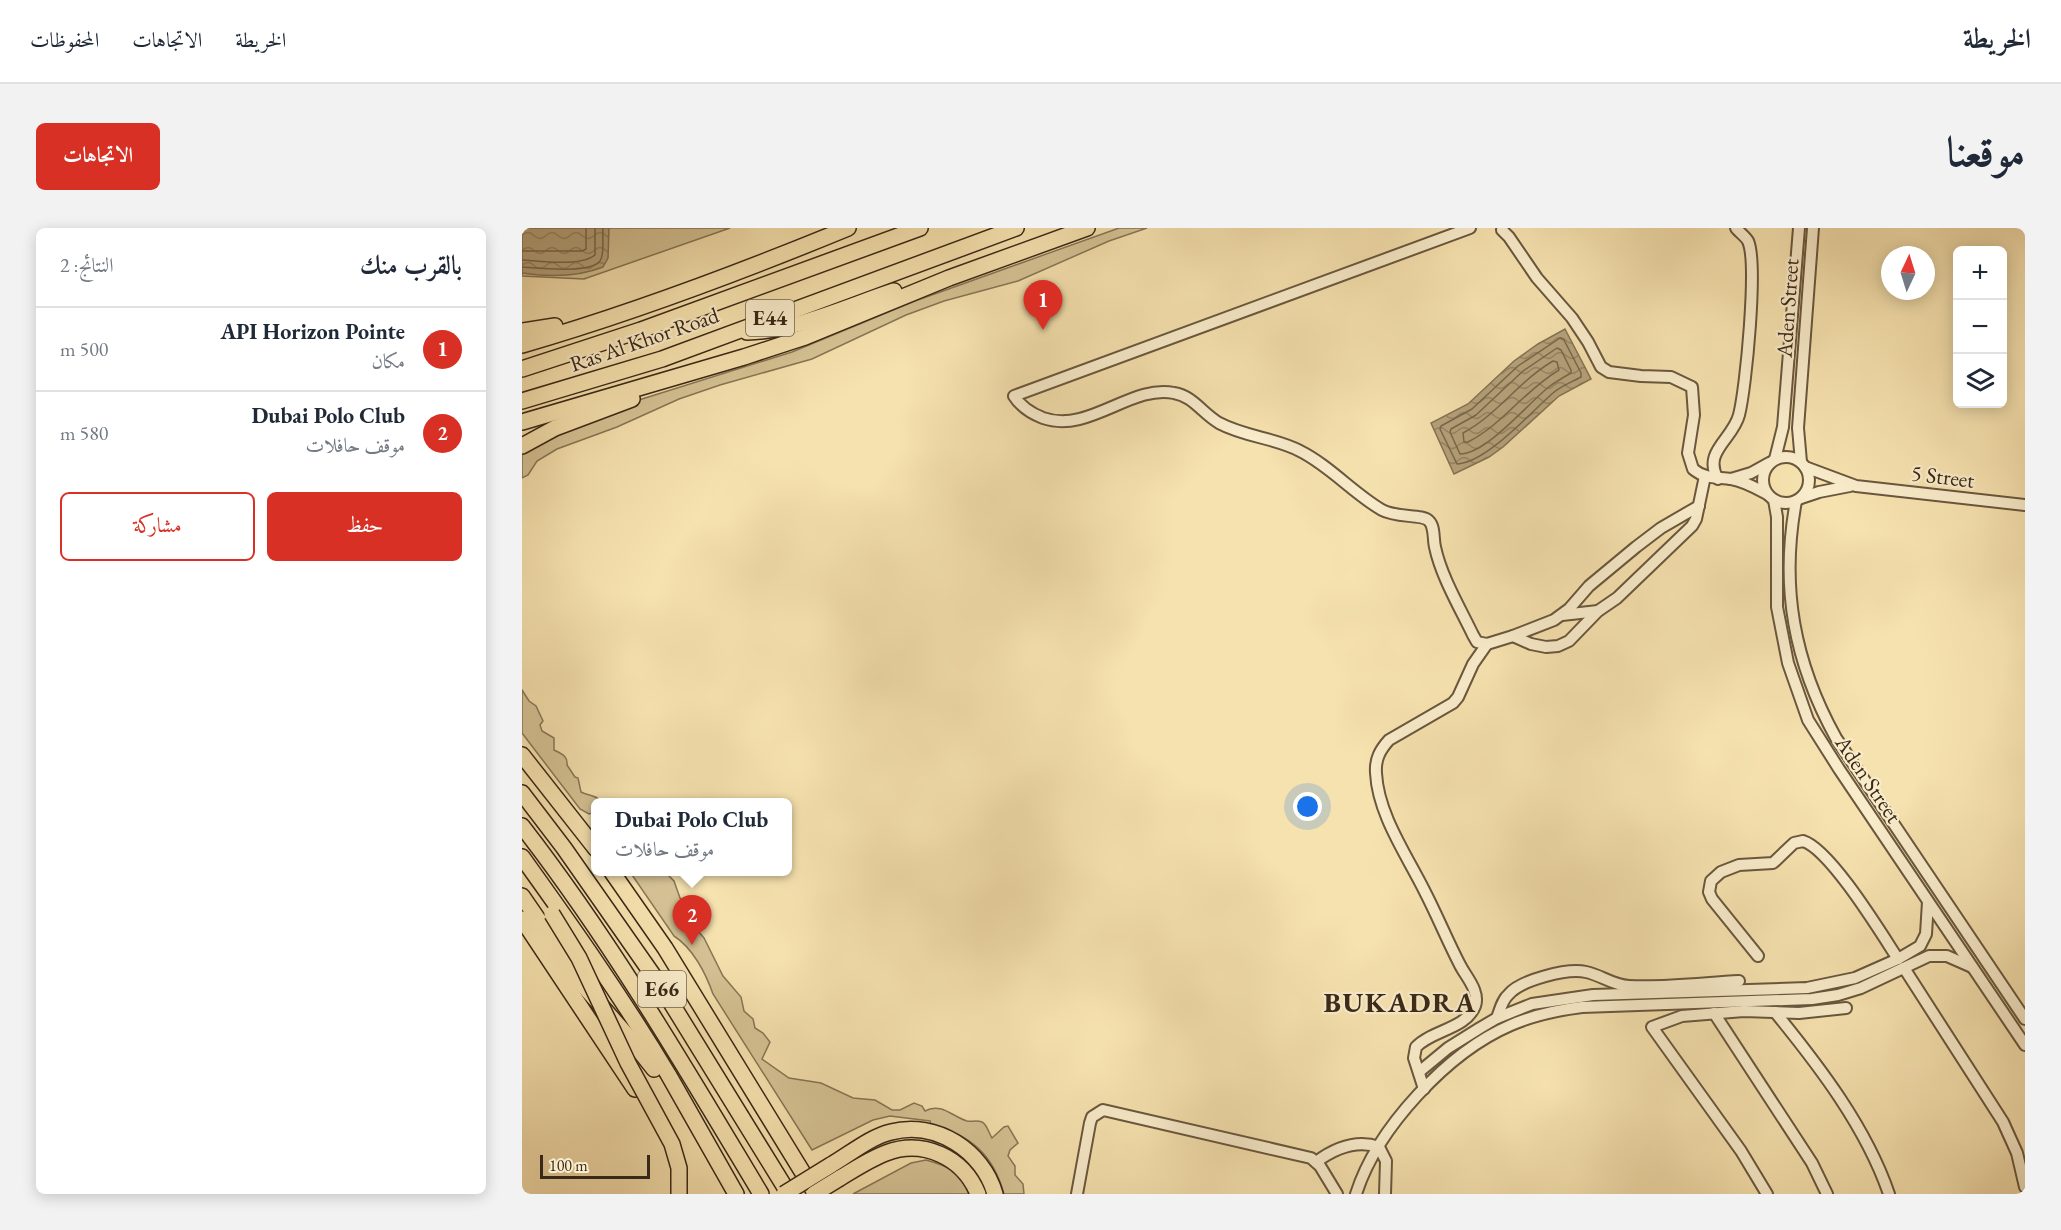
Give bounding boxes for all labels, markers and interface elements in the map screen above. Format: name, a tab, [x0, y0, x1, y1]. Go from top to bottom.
text: الخريطة	[1963, 20, 2031, 56]
text: المحفوظات	[30, 26, 99, 53]
text: الاتجاهات	[132, 26, 202, 53]
text: الخريطة	[235, 26, 286, 53]
button: الاتجاهات	[36, 123, 160, 190]
text: موقعنا	[1947, 124, 2025, 179]
north arrow	[1881, 246, 1935, 300]
map controls	[1953, 246, 2007, 408]
button: +	[1953, 246, 2007, 300]
text: بالقرب منك	[360, 248, 462, 282]
text: النتائج: 2	[60, 252, 114, 278]
street label: Aden Street	[1770, 257, 1805, 360]
pin: 1	[1024, 280, 1062, 330]
street label: Ras Al Khor Road	[566, 300, 723, 379]
road number: E44	[746, 300, 794, 336]
button: −	[1953, 300, 2007, 354]
text: API Horizon Pointe	[220, 317, 405, 346]
text: 500 m	[60, 336, 108, 362]
text: 1	[437, 336, 448, 362]
text: مكان	[371, 348, 405, 374]
button: layers	[1953, 354, 2007, 408]
text: Dubai Polo Club	[251, 401, 405, 430]
text: 580 m	[60, 420, 108, 446]
text: 2	[437, 420, 448, 446]
text: موقف حافلات	[305, 432, 405, 458]
street label: 5 Street	[1910, 458, 1976, 495]
button: مشاركة	[60, 492, 255, 561]
button: حفظ	[267, 492, 462, 561]
street label: Aden Street	[1828, 729, 1908, 829]
your location	[1293, 792, 1322, 821]
popup	[591, 798, 792, 876]
text: Dubai Polo Club	[615, 805, 768, 834]
text: موقف حافلات	[615, 836, 714, 862]
pin: 2	[672, 896, 712, 945]
road number: E66	[638, 971, 686, 1007]
district label: BUKADRA	[1323, 984, 1477, 1020]
scale bar	[540, 1152, 650, 1180]
text: 100 m	[549, 1155, 588, 1176]

